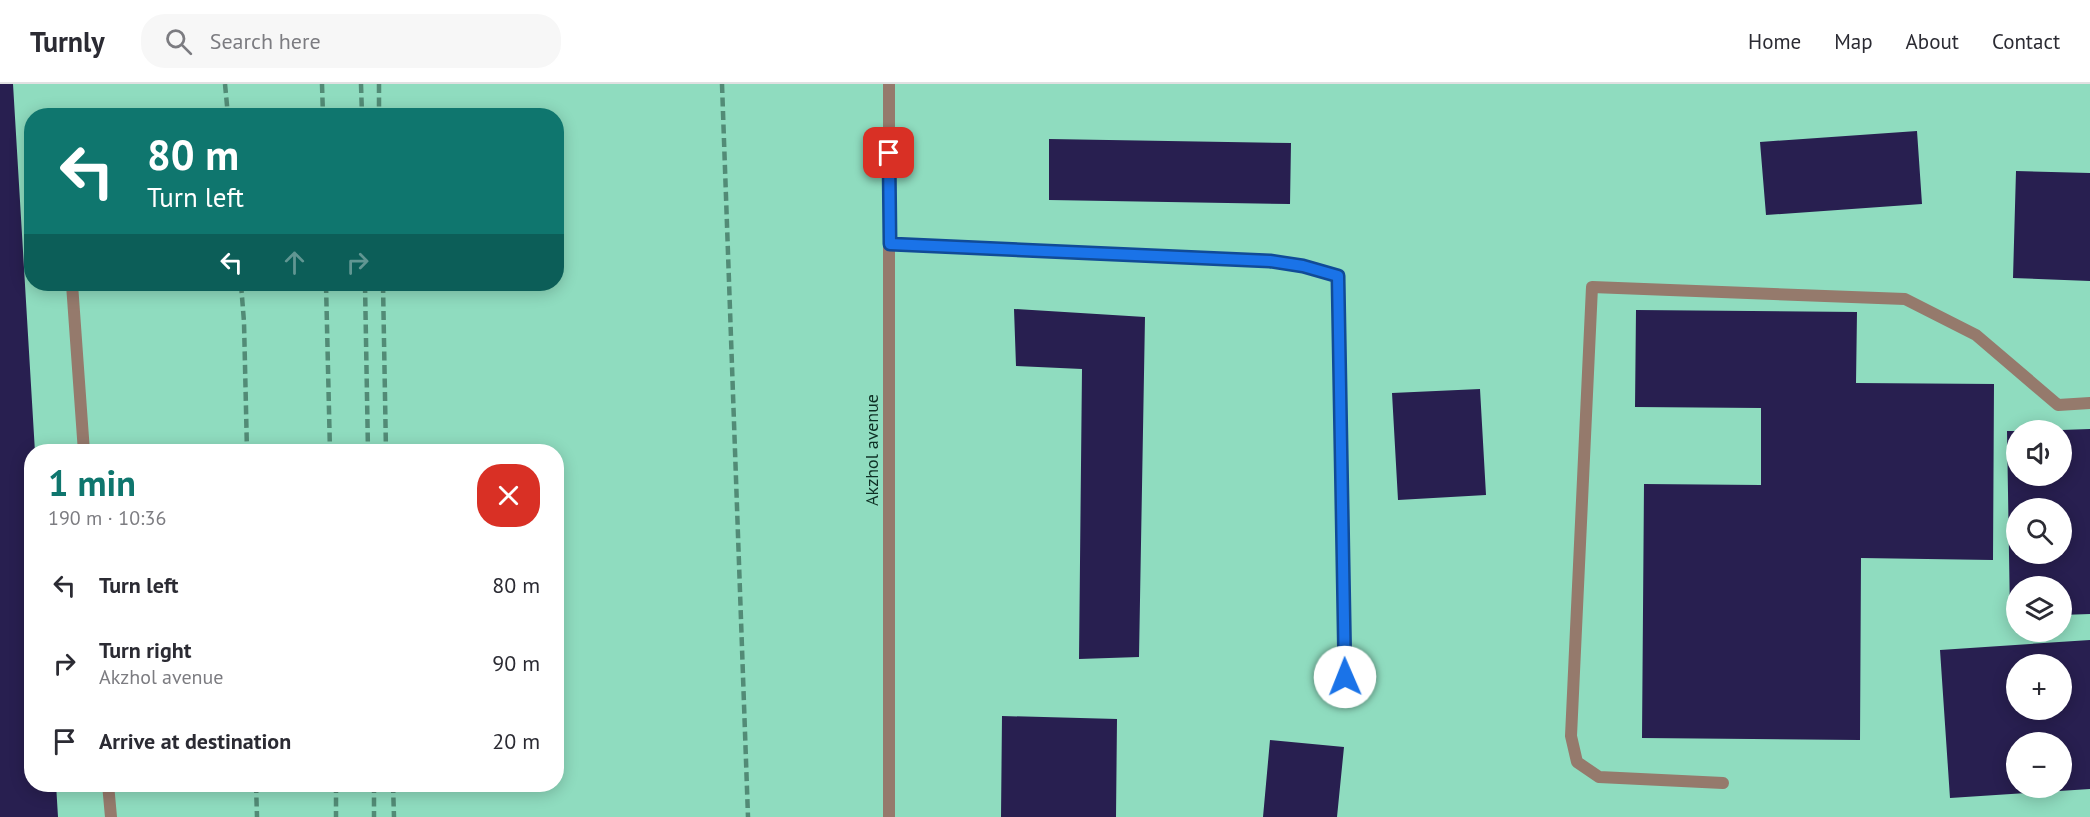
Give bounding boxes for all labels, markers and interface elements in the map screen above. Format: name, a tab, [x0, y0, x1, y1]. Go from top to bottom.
search box	[141, 14, 561, 68]
text: Turnly	[30, 23, 105, 60]
icon: search	[162, 25, 195, 58]
text: Search here	[210, 27, 321, 55]
text: Home	[1748, 28, 1801, 55]
text: Map	[1834, 28, 1873, 55]
text: About	[1906, 28, 1959, 55]
text: Contact	[1992, 28, 2060, 55]
text: 80 m	[147, 127, 239, 182]
pin	[863, 127, 914, 178]
icon: left	[48, 132, 126, 210]
icon: arrive	[872, 136, 905, 169]
text: Turn left	[147, 180, 244, 214]
icon: left	[215, 246, 248, 279]
icon: ahead	[278, 246, 311, 279]
icon: right	[341, 246, 374, 279]
street label: Akzhol avenue	[860, 394, 883, 506]
map controls	[2006, 420, 2072, 798]
button: sound	[2006, 420, 2072, 486]
text: 1 min	[48, 459, 136, 506]
button: close	[477, 464, 540, 527]
button: search	[2006, 498, 2072, 564]
text: 190 m · 10:36	[48, 505, 166, 531]
icon: left	[48, 569, 81, 602]
text: Turn left	[99, 571, 179, 599]
text: 80 m	[492, 571, 540, 599]
button: layers	[2006, 576, 2072, 642]
text: Turn right	[99, 636, 191, 664]
position arrow	[1313, 645, 1377, 709]
icon: right	[48, 647, 81, 680]
text: 90 m	[492, 649, 540, 677]
button: +	[2006, 654, 2072, 720]
text: Akzhol avenue	[99, 664, 223, 690]
icon: arrive	[48, 725, 81, 758]
text: Arrive at destination	[99, 727, 291, 755]
text: 20 m	[492, 727, 540, 755]
button: −	[2006, 732, 2072, 798]

